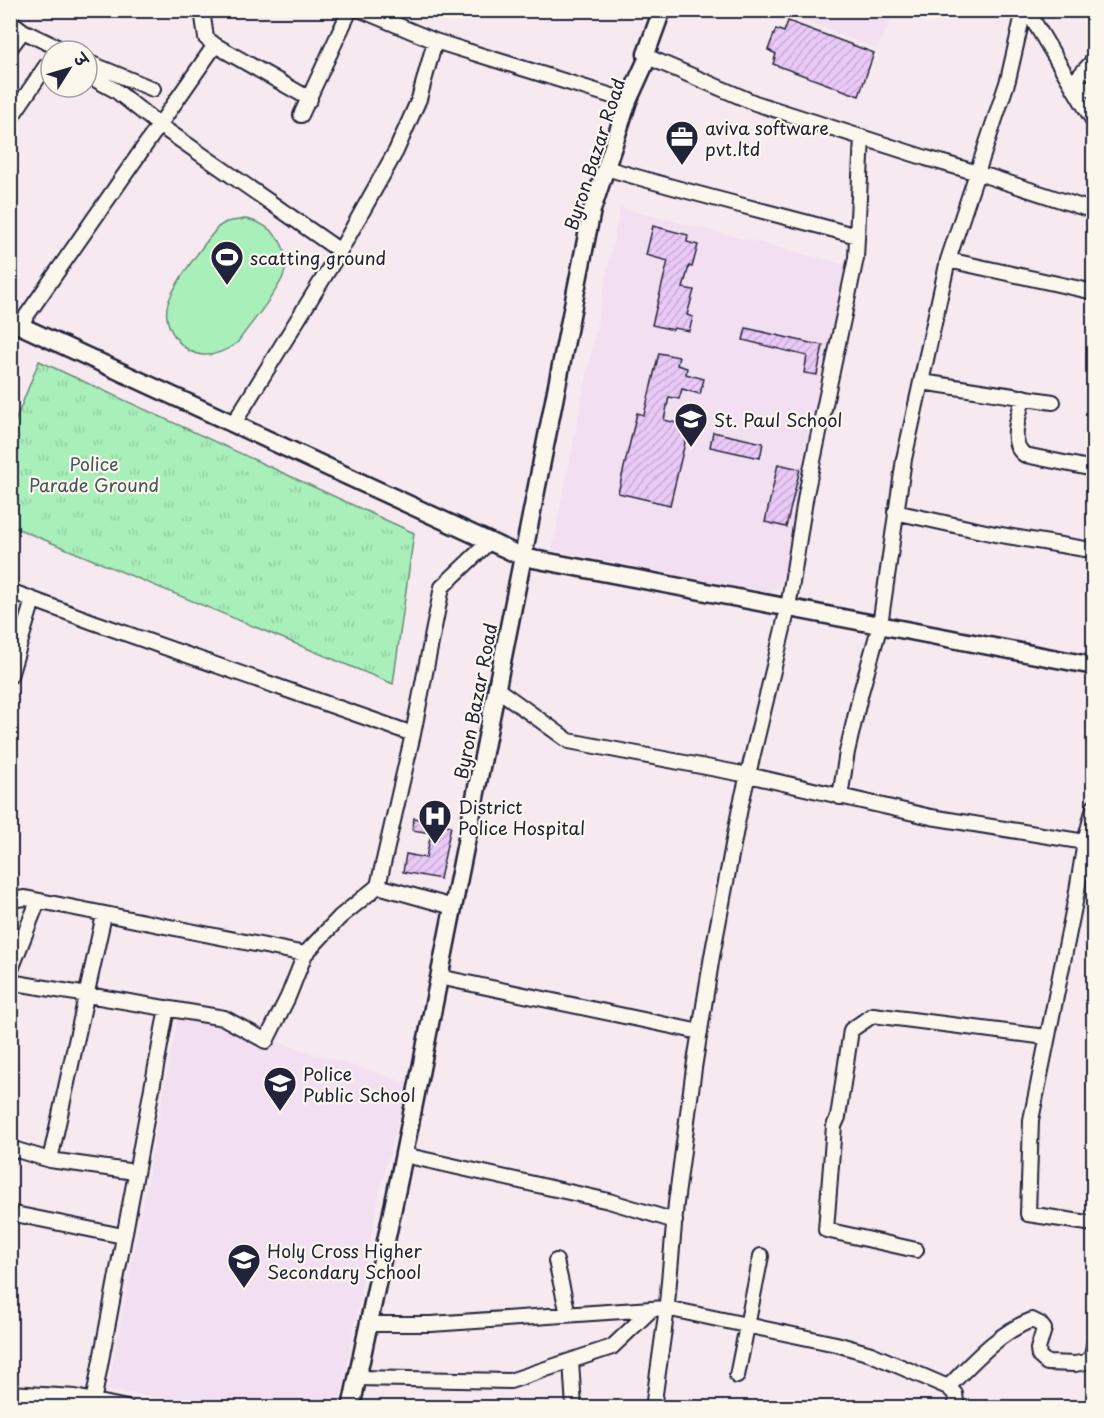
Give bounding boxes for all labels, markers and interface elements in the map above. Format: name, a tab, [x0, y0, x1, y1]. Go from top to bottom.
north arrow	[39, 39, 99, 99]
text: उ	[68, 46, 95, 72]
street label: Byron Bazar Road	[557, 75, 631, 233]
place label: aviva software pvt.ltd	[705, 114, 829, 162]
office icon: aviva software pvt.ltd	[664, 119, 700, 166]
sports icon: scatting ground	[209, 239, 245, 286]
place label: scatting ground	[250, 244, 386, 271]
school or university icon: St. Paul School	[673, 401, 709, 448]
place label: St. Paul School	[714, 406, 843, 433]
park label: Police Parade Ground	[29, 450, 159, 498]
street label: Byron Bazar Road	[447, 621, 503, 781]
place label: District Police Hospital	[458, 793, 585, 841]
hospital icon: District Police Hospital	[417, 798, 453, 845]
place label: Police Public School	[303, 1060, 416, 1108]
school or university icon: Police Public School	[262, 1065, 298, 1112]
place label: Holy Cross Higher Secondary School	[267, 1237, 423, 1285]
school or university icon: Holy Cross Higher Secondary School	[226, 1242, 262, 1289]

